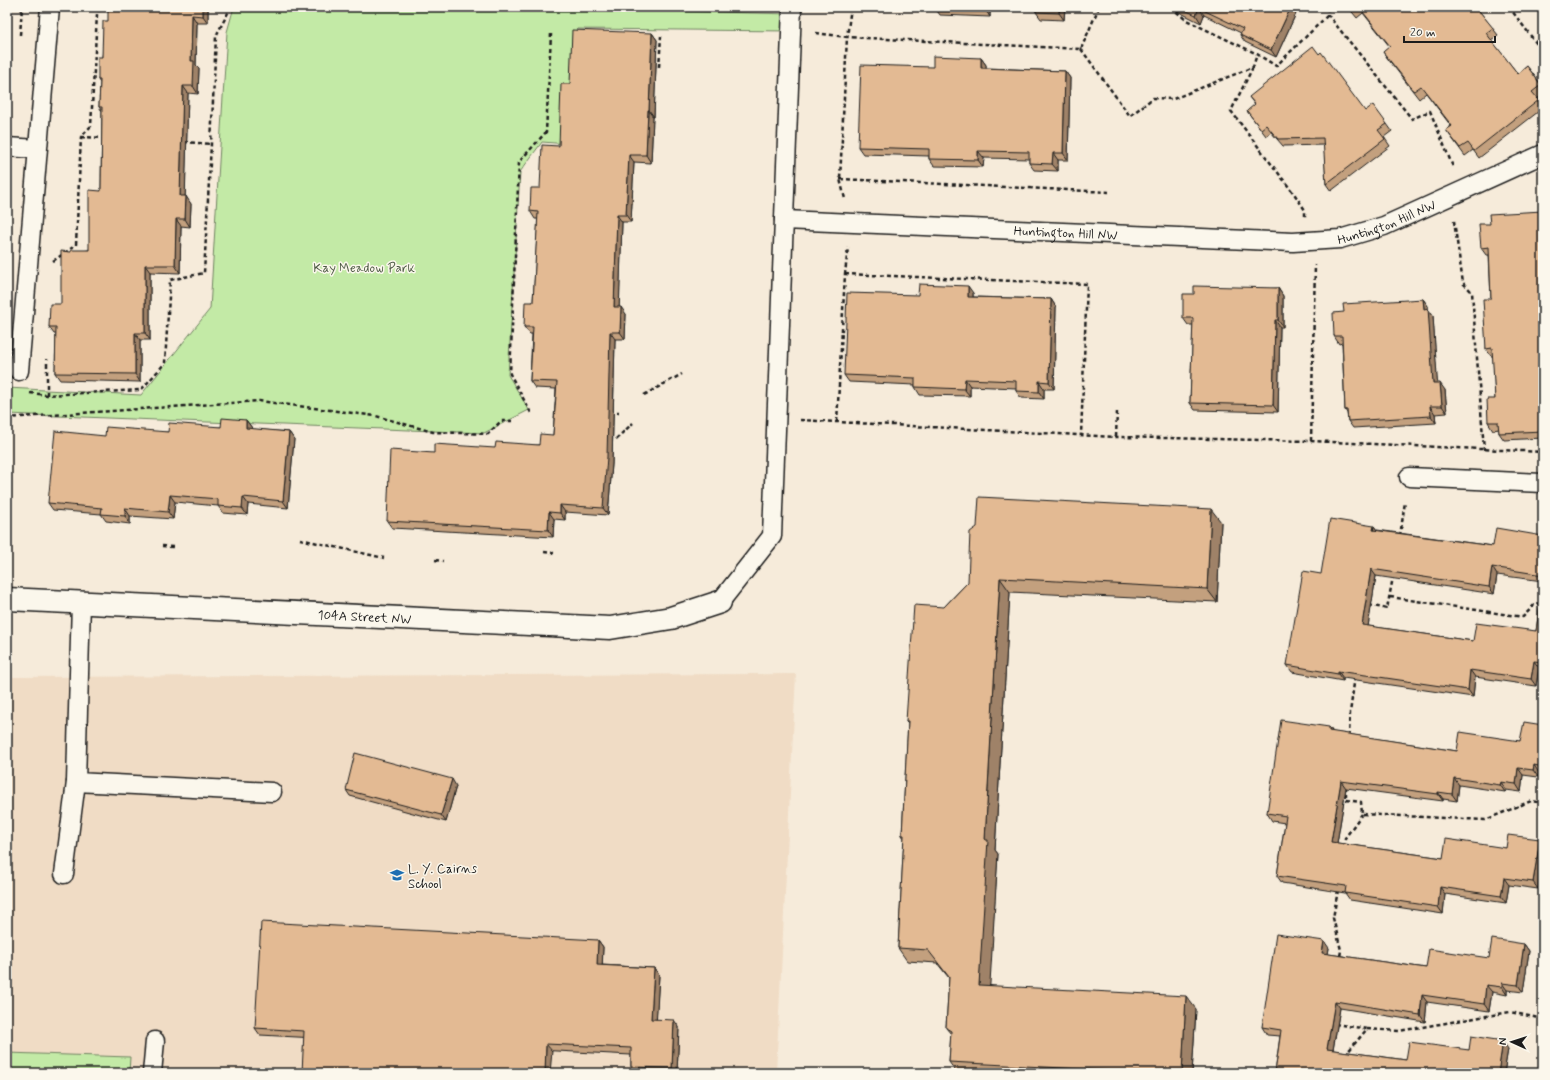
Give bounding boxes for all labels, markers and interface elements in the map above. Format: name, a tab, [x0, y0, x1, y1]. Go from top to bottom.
scale bar	[1404, 18, 1495, 44]
text: 20 m	[1410, 25, 1436, 41]
street label: Huntington Hill NW	[1336, 197, 1439, 249]
street label: Huntington Hill NW	[1013, 223, 1118, 244]
park label: Kay Meadow Park	[313, 260, 415, 277]
street label: 104A Street NW	[317, 607, 412, 628]
place label: L. Y. Cairns School	[408, 861, 477, 893]
school or university icon: L. Y. Cairns School	[389, 867, 405, 883]
north arrow	[1492, 1022, 1532, 1062]
text: N	[1496, 1038, 1510, 1046]

